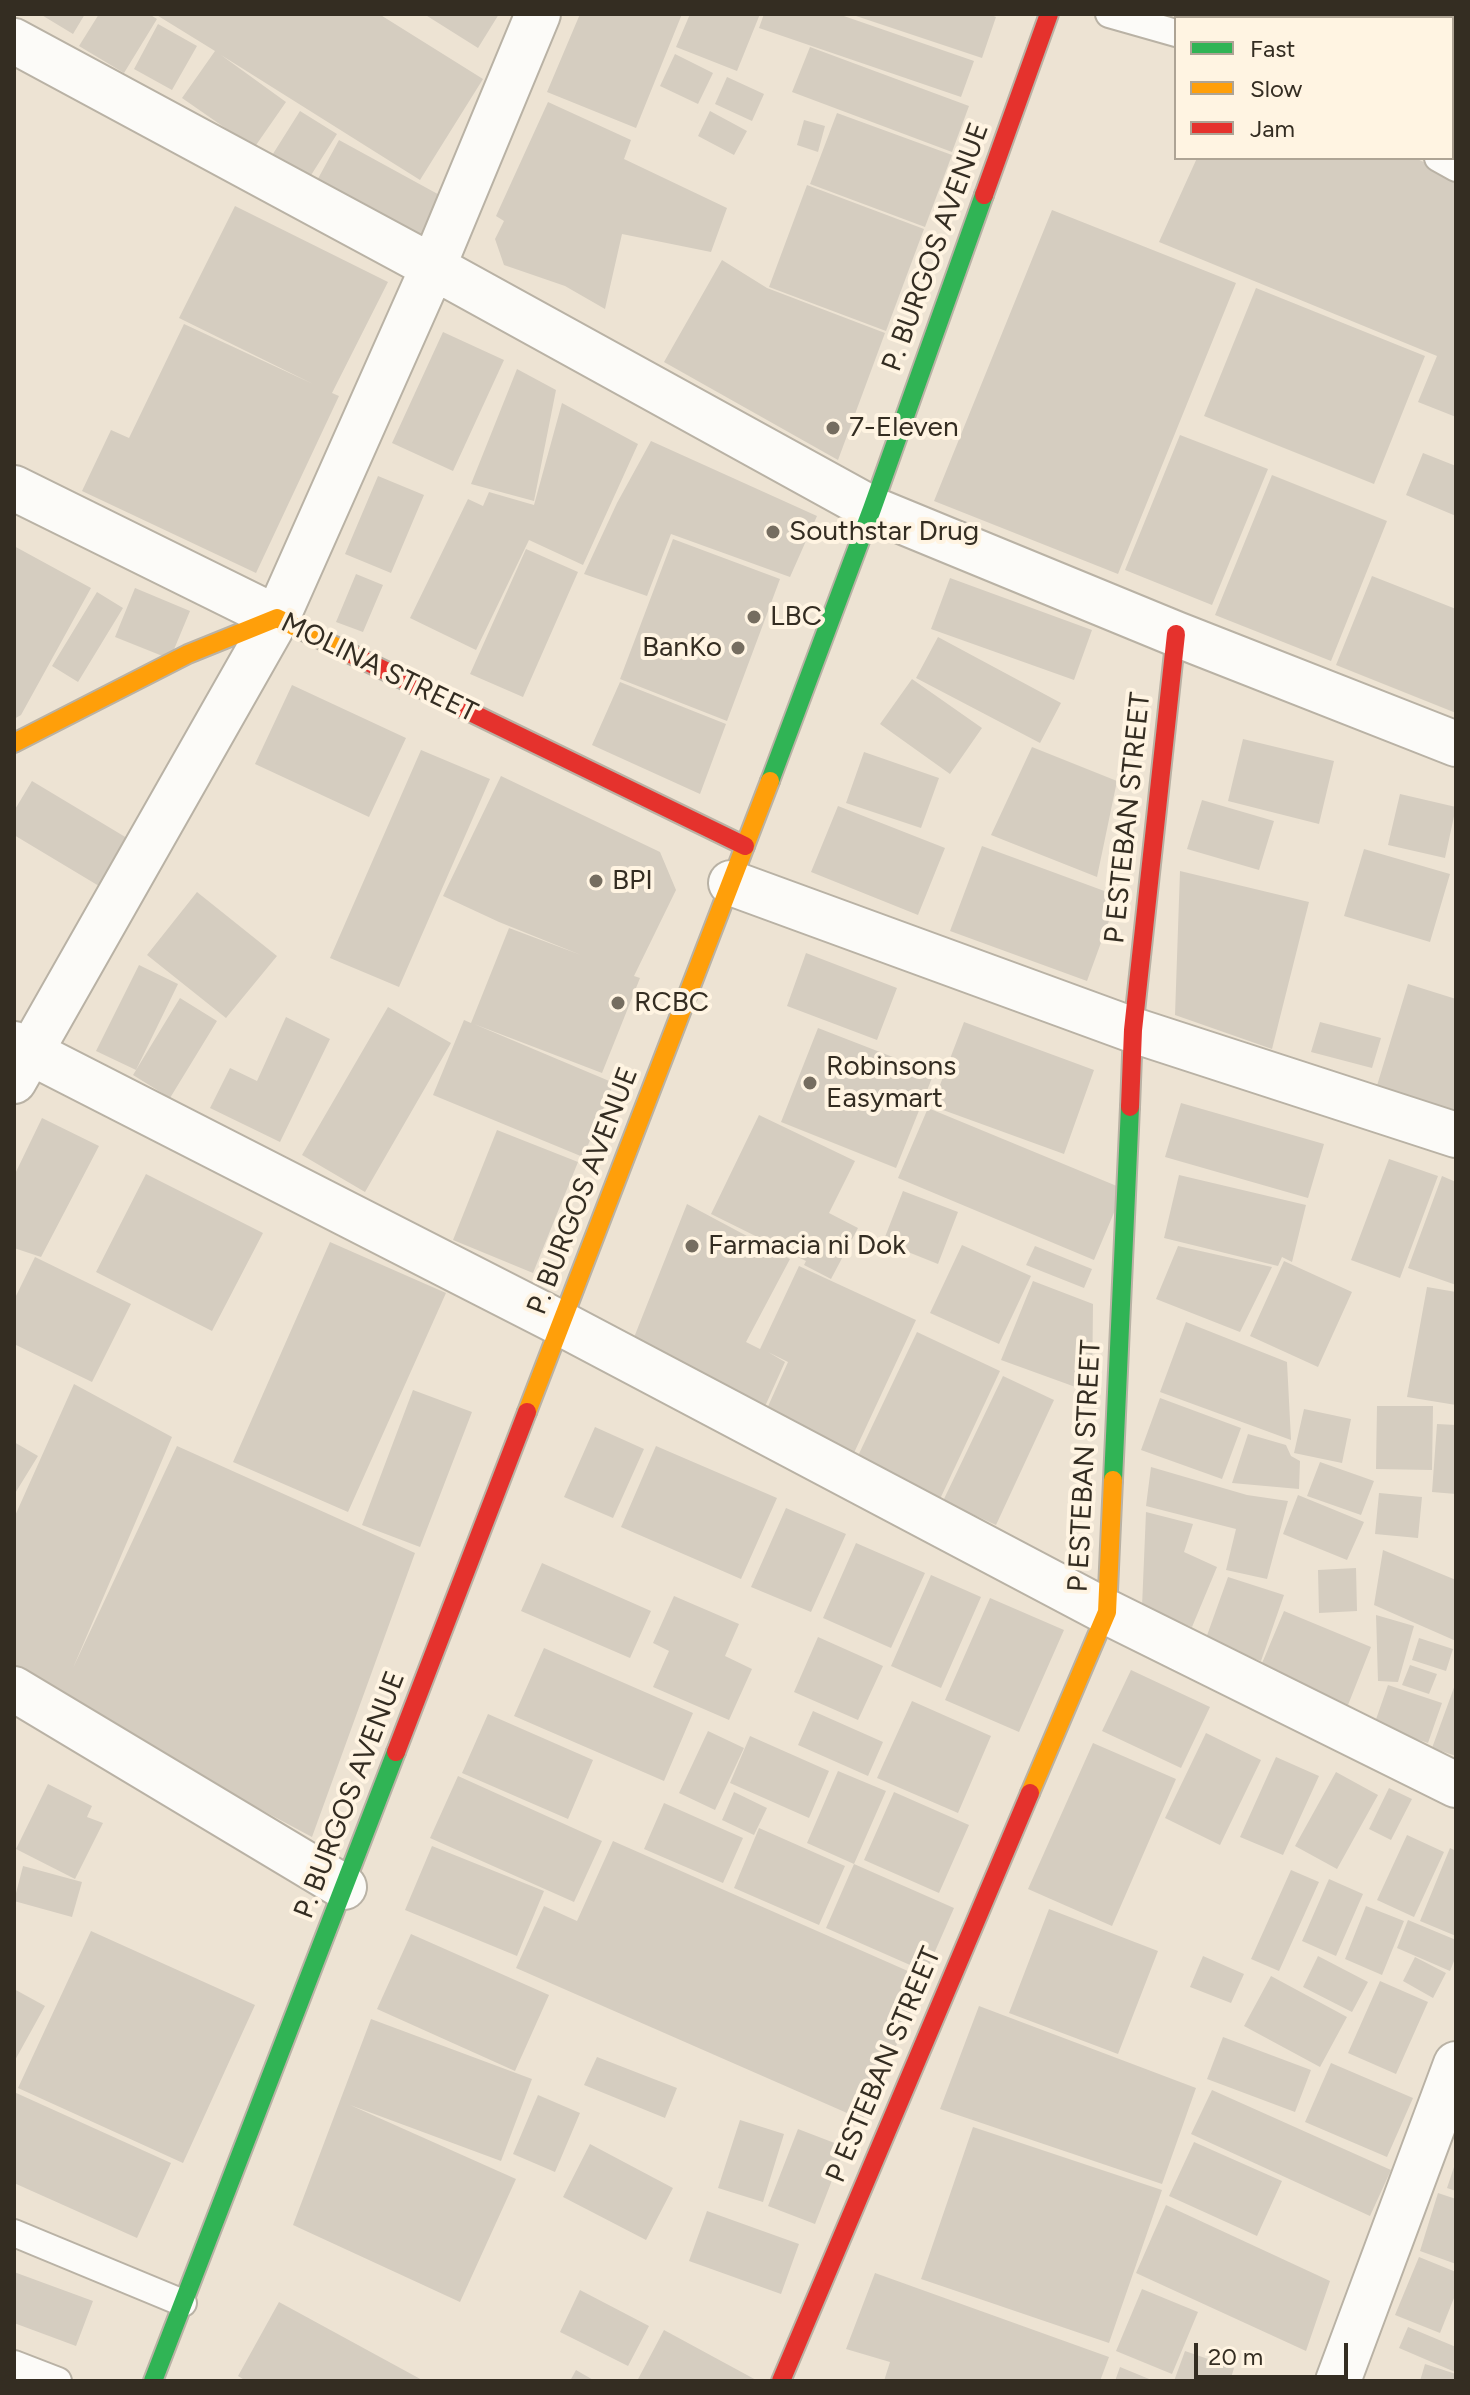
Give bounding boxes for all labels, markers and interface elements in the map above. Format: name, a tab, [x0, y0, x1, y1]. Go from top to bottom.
legend	[1174, 16, 1454, 160]
text: Fast	[1250, 34, 1295, 63]
text: Slow	[1250, 74, 1302, 103]
text: Jam	[1250, 114, 1295, 143]
street label: P. BURGOS AVENUE	[875, 118, 997, 376]
place label: 7-Eleven	[849, 411, 959, 445]
marker: 7-Eleven	[824, 419, 842, 437]
place label: Southstar Drug	[789, 515, 979, 549]
marker: Southstar Drug	[764, 523, 782, 541]
place label: LBC	[770, 600, 822, 634]
street label: MOLINA STREET	[276, 606, 482, 730]
marker: LBC	[745, 608, 763, 626]
place label: BanKo	[642, 631, 722, 665]
marker: BanKo	[729, 639, 747, 657]
street label: P ESTEBAN STREET	[1098, 691, 1158, 945]
place label: BPI	[612, 864, 653, 898]
marker: BPI	[587, 872, 605, 890]
place label: RCBC	[634, 986, 709, 1020]
marker: RCBC	[609, 994, 627, 1012]
place label: Robinsons Easymart	[826, 1050, 956, 1116]
street label: P. BURGOS AVENUE	[520, 1063, 646, 1319]
marker: Robinsons Easymart	[801, 1074, 819, 1092]
place label: Farmacia ni Dok	[708, 1229, 906, 1263]
marker: Farmacia ni Dok	[683, 1237, 701, 1255]
street label: P ESTEBAN STREET	[1062, 1339, 1108, 1593]
street label: P. BURGOS AVENUE	[287, 1667, 413, 1923]
street label: P ESTEBAN STREET	[819, 1942, 949, 2188]
scale bar	[1198, 2327, 1352, 2377]
text: 20 m	[1208, 2342, 1263, 2371]

